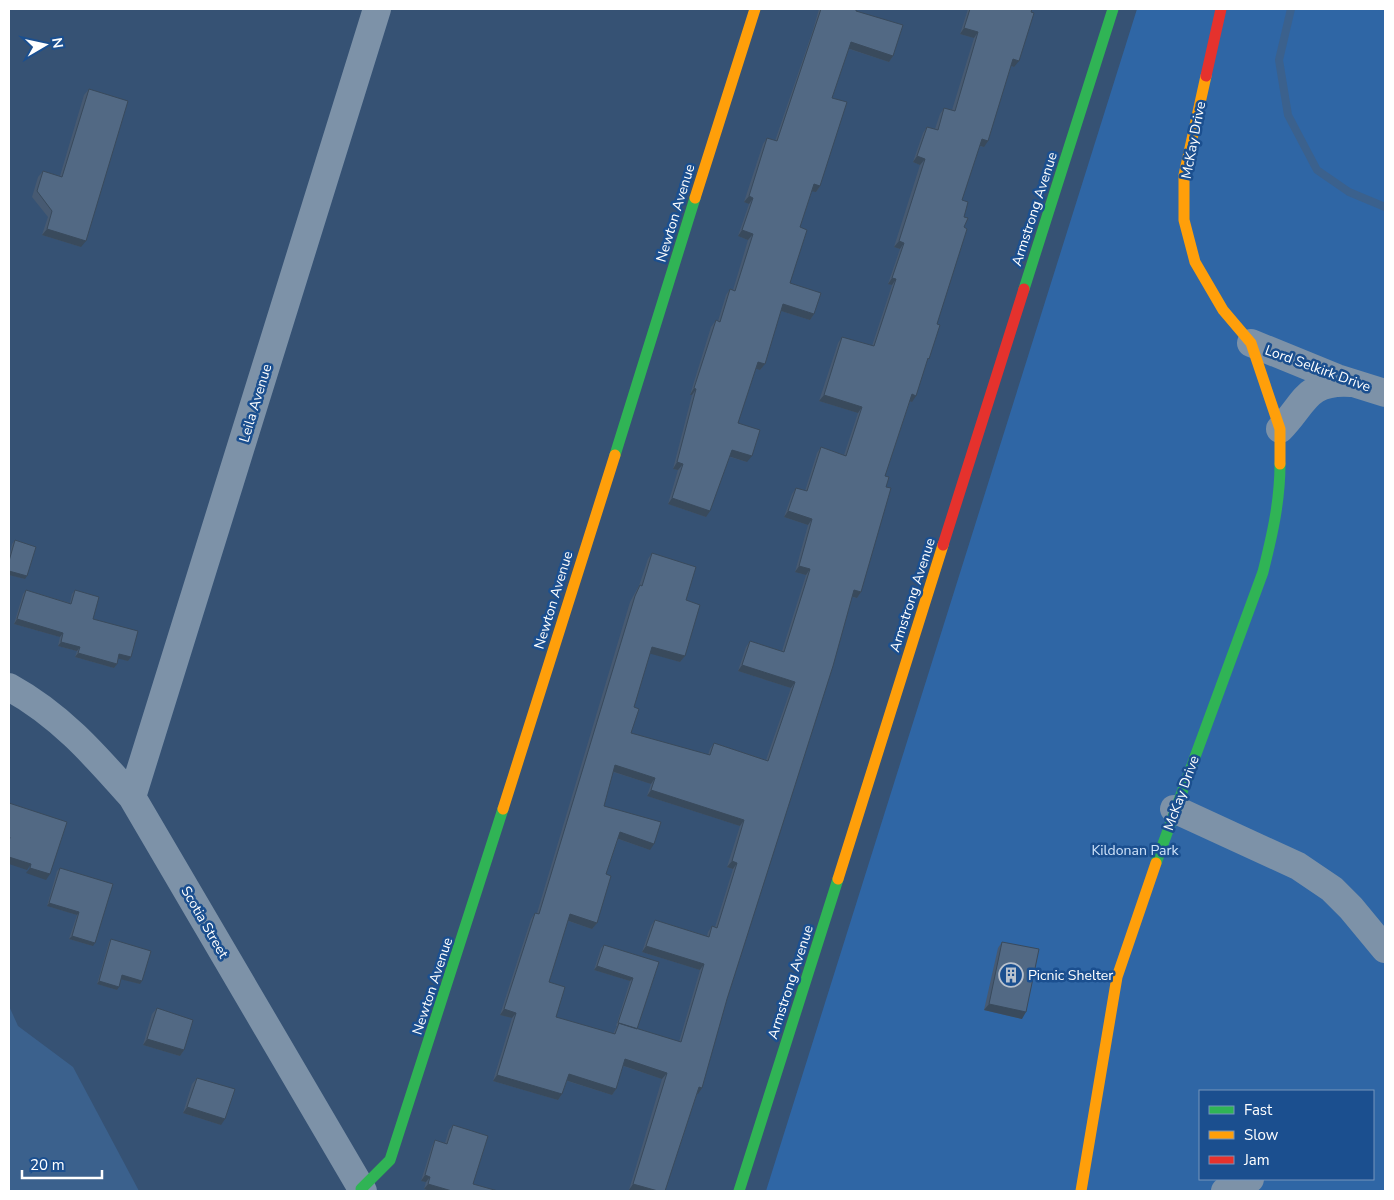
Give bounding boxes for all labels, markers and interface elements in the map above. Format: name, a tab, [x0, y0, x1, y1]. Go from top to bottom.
north arrow	[20, 20, 70, 70]
text: N	[47, 36, 68, 50]
street label: McKay Drive	[1177, 100, 1210, 180]
street label: Armstrong Avenue	[1007, 150, 1062, 269]
street label: Newton Avenue	[652, 162, 699, 264]
street label: Lord Selkirk Drive	[1262, 341, 1373, 396]
street label: Leila Avenue	[235, 362, 276, 445]
street label: Armstrong Avenue	[885, 536, 940, 655]
street label: Newton Avenue	[530, 549, 577, 651]
street label: McKay Drive	[1159, 753, 1204, 833]
park label: Kildonan Park	[1092, 841, 1179, 860]
street label: Scotia Street	[176, 883, 233, 962]
street label: Armstrong Avenue	[763, 923, 818, 1042]
street label: Newton Avenue	[408, 935, 457, 1037]
building icon: Picnic Shelter	[998, 962, 1024, 988]
place label: Picnic Shelter	[1028, 966, 1113, 985]
legend	[1199, 1090, 1374, 1180]
text: Fast	[1244, 1100, 1273, 1120]
text: Slow	[1244, 1125, 1279, 1145]
scale bar	[22, 1148, 102, 1180]
text: Jam	[1243, 1150, 1270, 1170]
text: 20 m	[30, 1155, 65, 1175]

